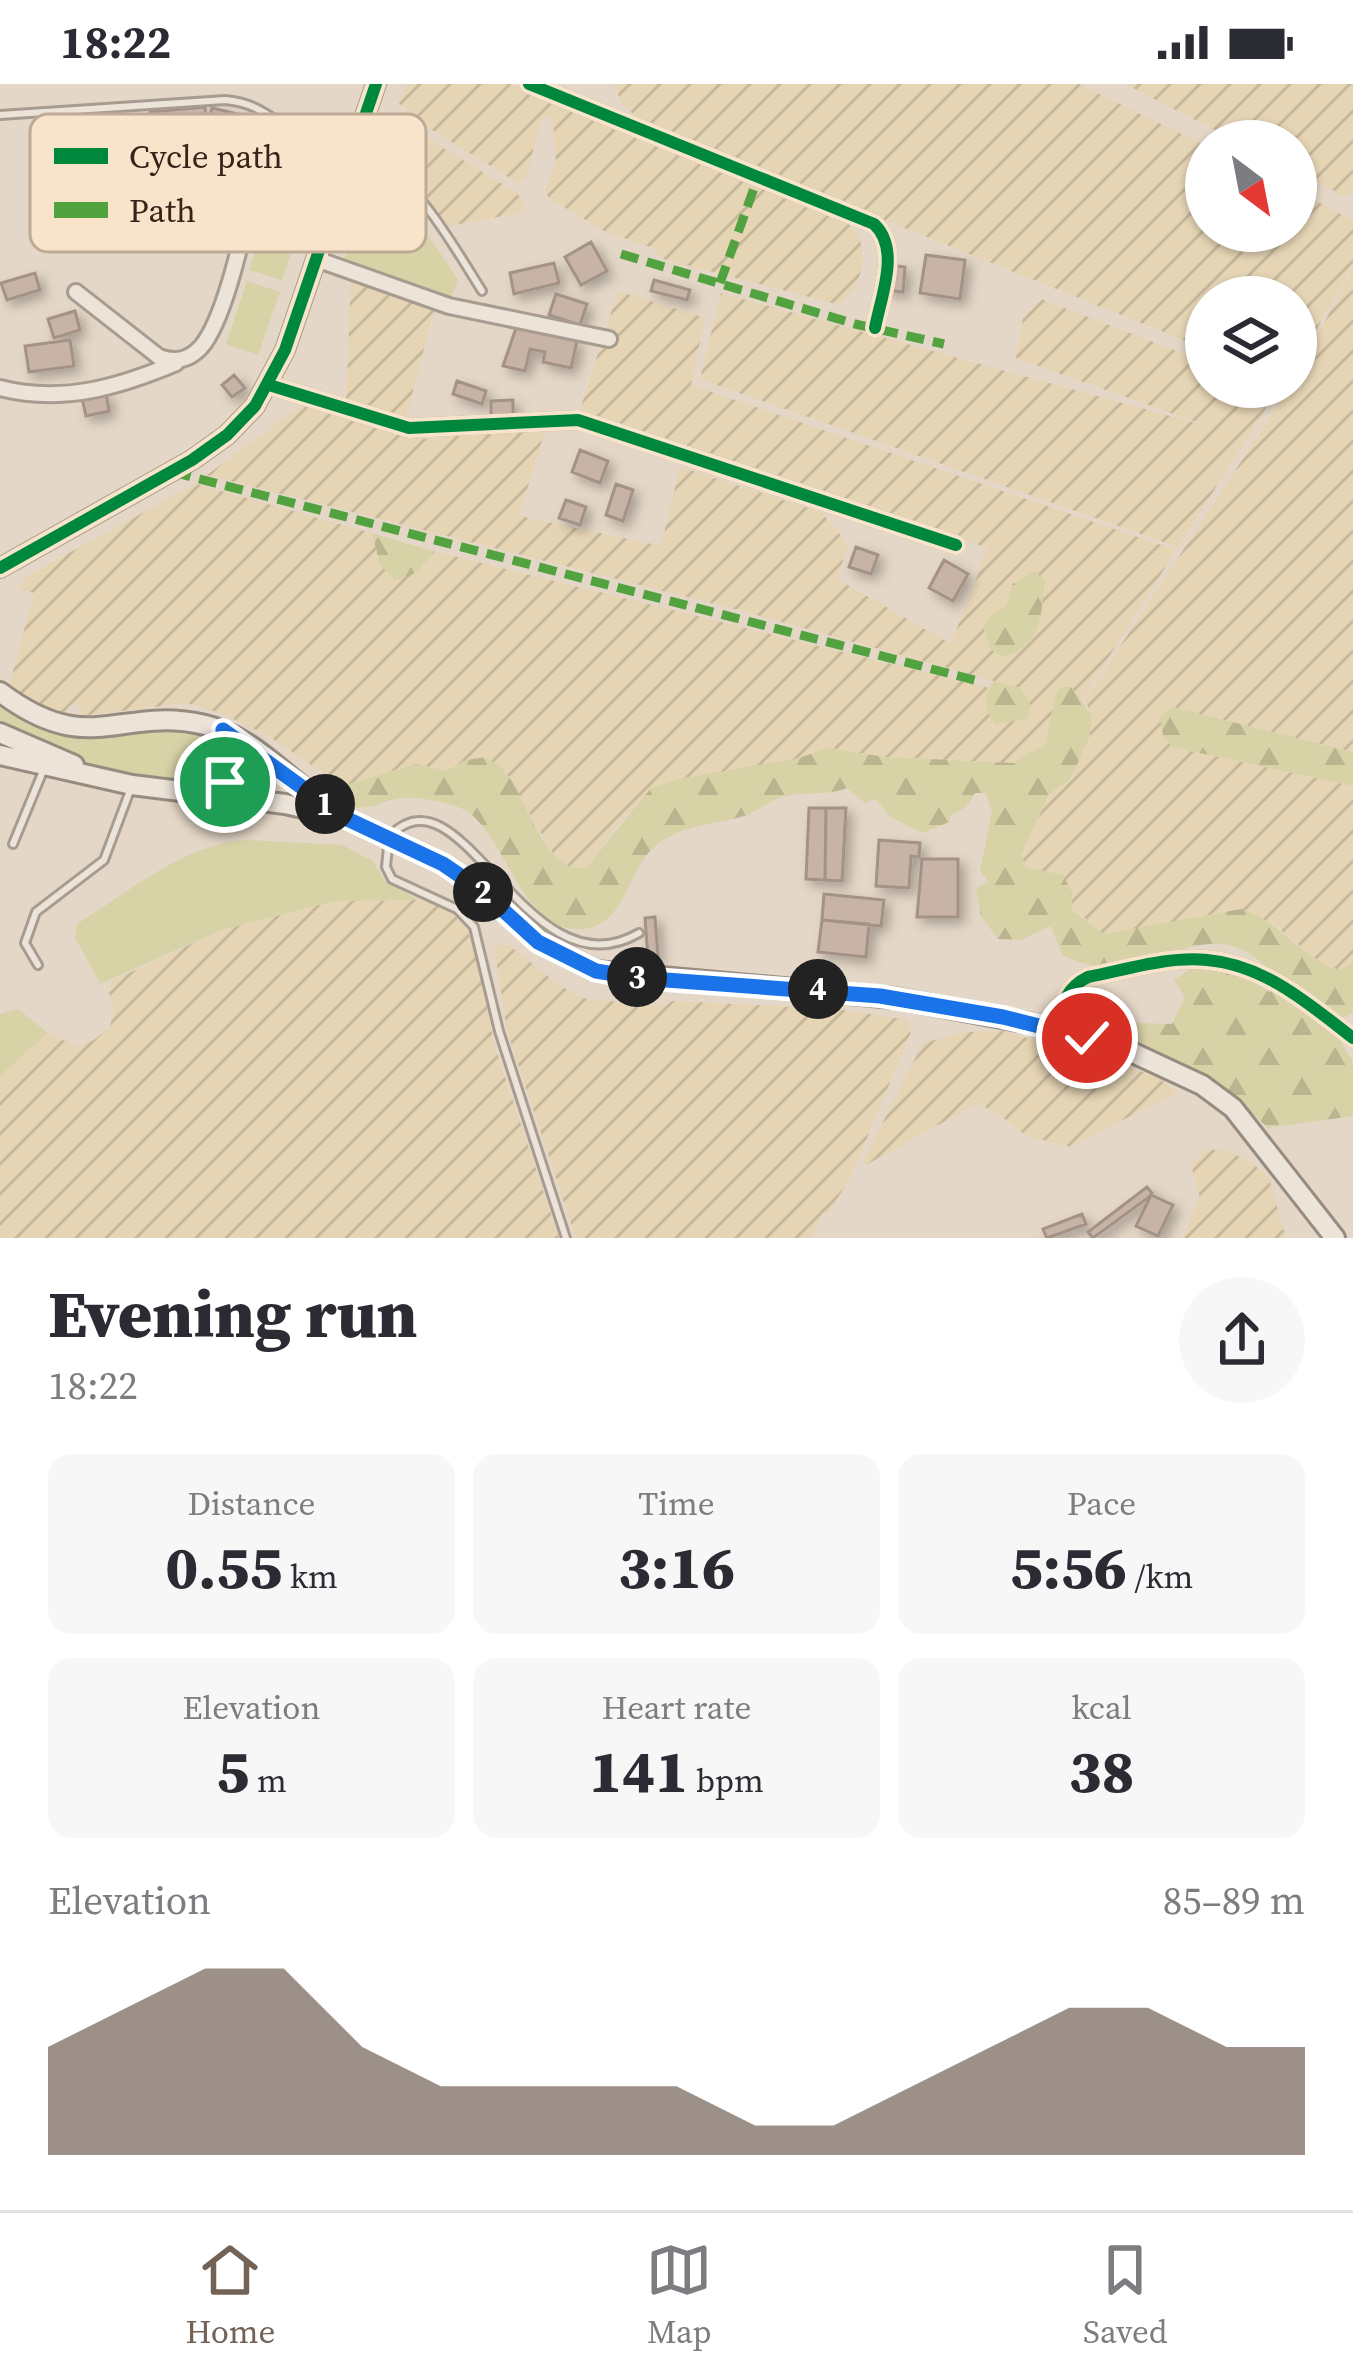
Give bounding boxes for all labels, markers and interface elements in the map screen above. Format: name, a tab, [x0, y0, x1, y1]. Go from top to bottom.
text: 18:22	[60, 11, 171, 73]
legend	[30, 114, 426, 252]
north arrow	[1185, 120, 1317, 252]
map controls	[1185, 120, 1317, 408]
text: Cycle path	[129, 134, 283, 179]
text: Path	[129, 188, 196, 233]
button: layers	[1185, 276, 1317, 408]
pin	[174, 731, 276, 833]
icon: arrive	[192, 749, 258, 815]
pin: 1	[295, 774, 355, 834]
text: 1	[316, 781, 334, 826]
pin: 2	[453, 862, 513, 922]
text: 2	[474, 869, 492, 914]
pin: 3	[607, 947, 667, 1007]
text: 3	[628, 954, 646, 999]
pin: 4	[788, 959, 848, 1019]
text: 4	[809, 966, 827, 1011]
pin	[1036, 987, 1138, 1089]
icon: check	[1054, 1005, 1120, 1071]
text: Evening run	[48, 1269, 418, 1359]
button: share	[1179, 1277, 1305, 1403]
text: 18:22	[48, 1359, 138, 1412]
text: Distance	[188, 1481, 315, 1526]
text: Time	[638, 1481, 715, 1526]
text: Pace	[1067, 1481, 1136, 1526]
text: 0.55	[165, 1526, 282, 1608]
text: 3:16	[618, 1526, 735, 1608]
text: 5:56	[1010, 1526, 1127, 1608]
text: km	[282, 1554, 338, 1599]
text: /km	[1127, 1554, 1193, 1599]
text: Elevation	[183, 1685, 320, 1730]
text: Heart rate	[602, 1685, 751, 1730]
text: kcal	[1071, 1685, 1132, 1730]
text: 5	[216, 1730, 249, 1812]
text: 141	[589, 1730, 688, 1812]
text: 38	[1068, 1730, 1135, 1812]
text: m	[249, 1758, 287, 1803]
text: bpm	[688, 1758, 764, 1803]
text: Elevation	[48, 1874, 211, 1927]
text: 85–89 m	[1163, 1874, 1305, 1927]
tab: Home	[185, 2237, 275, 2354]
tab: Map	[646, 2237, 712, 2354]
tab: Saved	[1083, 2237, 1168, 2354]

